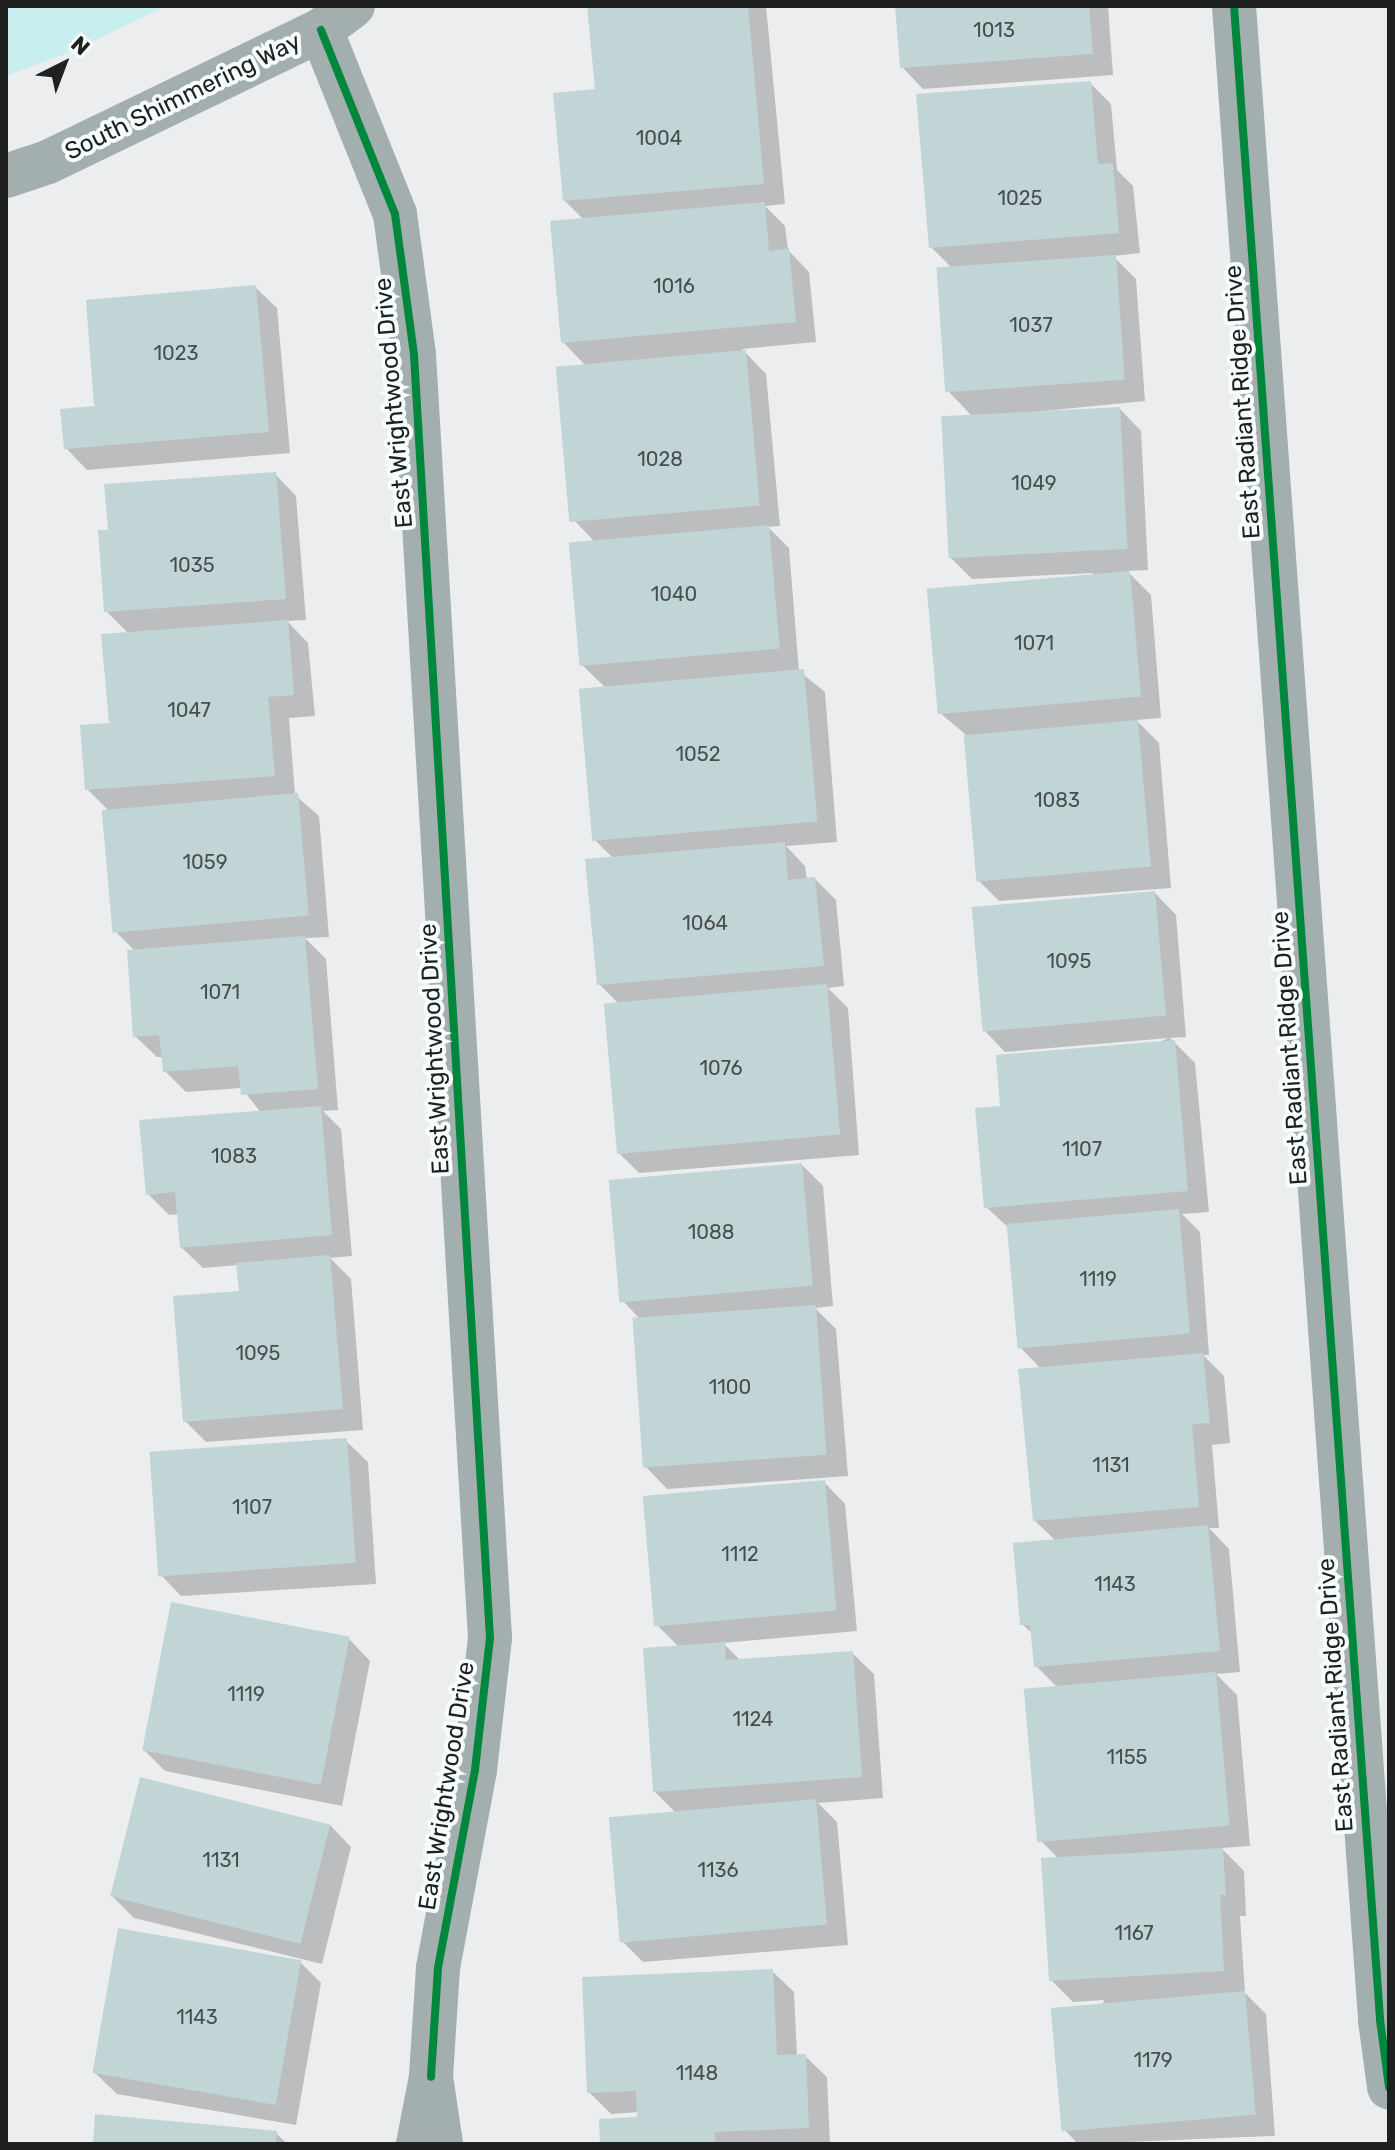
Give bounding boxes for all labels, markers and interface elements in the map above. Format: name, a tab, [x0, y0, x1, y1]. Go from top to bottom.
house number: 1013	[973, 18, 1015, 42]
north arrow	[24, 24, 104, 104]
street label: South Shimmering Way	[60, 27, 306, 167]
text: N	[65, 30, 95, 61]
house number: 1004	[636, 126, 682, 150]
house number: 1025	[998, 186, 1042, 210]
street label: East Radiant Ridge Drive	[1219, 264, 1267, 540]
house number: 1016	[653, 274, 695, 298]
street label: East Wrightwood Drive	[369, 276, 419, 530]
house number: 1037	[1009, 313, 1053, 337]
house number: 1023	[153, 341, 199, 365]
house number: 1028	[637, 447, 683, 471]
house number: 1049	[1011, 471, 1057, 495]
house number: 1035	[169, 553, 215, 577]
house number: 1040	[651, 582, 697, 606]
house number: 1071	[1014, 631, 1054, 655]
house number: 1047	[167, 698, 211, 722]
house number: 1052	[676, 742, 720, 766]
house number: 1083	[1034, 788, 1080, 812]
house number: 1059	[183, 850, 227, 874]
street label: East Radiant Ridge Drive	[1266, 910, 1314, 1186]
house number: 1064	[682, 911, 728, 935]
street label: East Wrightwood Drive	[414, 923, 456, 1175]
house number: 1095	[1047, 949, 1091, 973]
house number: 1071	[200, 980, 240, 1004]
house number: 1076	[700, 1056, 742, 1080]
house number: 1107	[1062, 1137, 1102, 1161]
house number: 1083	[211, 1144, 257, 1168]
house number: 1088	[688, 1220, 734, 1244]
house number: 1119	[1079, 1267, 1117, 1291]
house number: 1095	[236, 1341, 280, 1365]
house number: 1100	[709, 1375, 751, 1399]
house number: 1131	[1092, 1453, 1130, 1477]
house number: 1107	[232, 1495, 272, 1519]
house number: 1112	[721, 1542, 759, 1566]
street label: East Radiant Ridge Drive	[1312, 1557, 1360, 1833]
house number: 1143	[1094, 1572, 1136, 1596]
street label: East Wrightwood Drive	[413, 1659, 481, 1913]
house number: 1119	[227, 1682, 265, 1706]
house number: 1124	[732, 1707, 774, 1731]
house number: 1155	[1107, 1745, 1147, 1769]
house number: 1131	[202, 1848, 240, 1872]
house number: 1136	[697, 1858, 739, 1882]
house number: 1167	[1115, 1921, 1153, 1945]
house number: 1143	[176, 2005, 218, 2029]
house number: 1179	[1133, 2048, 1173, 2072]
house number: 1148	[676, 2061, 718, 2085]

